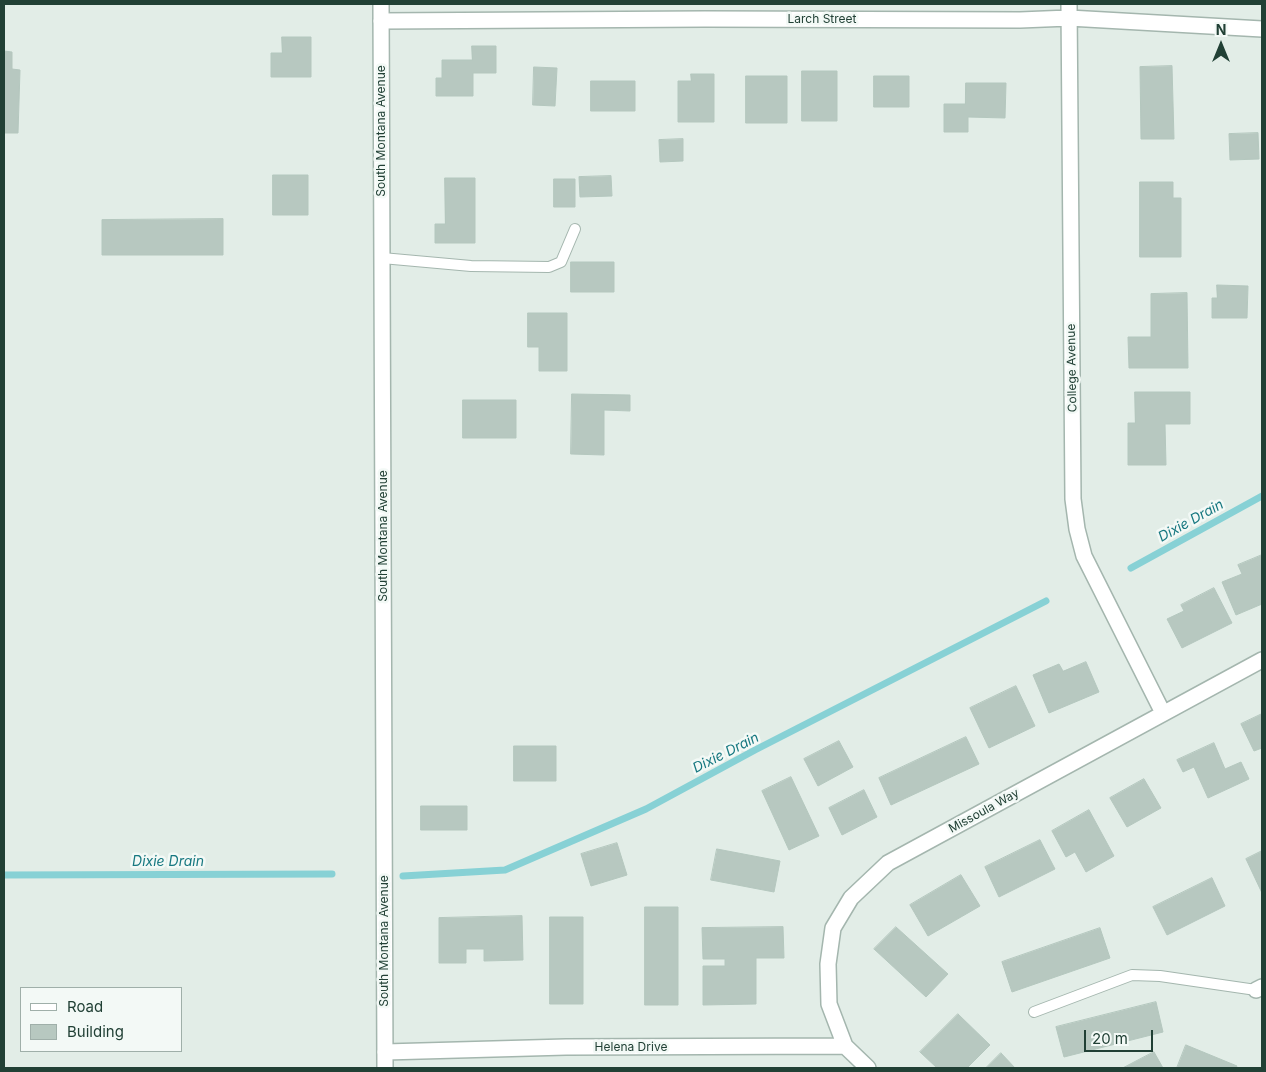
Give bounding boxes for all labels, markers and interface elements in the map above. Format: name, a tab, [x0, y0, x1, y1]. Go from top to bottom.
street label: Larch Street	[787, 12, 857, 26]
north arrow	[1196, 20, 1246, 70]
text: N	[1216, 21, 1226, 38]
street label: South Montana Avenue	[374, 65, 388, 197]
street label: College Avenue	[1064, 324, 1080, 412]
street label: South Montana Avenue	[376, 470, 390, 602]
water label: Dixie Drain	[1155, 496, 1227, 546]
water label: Dixie Drain	[690, 729, 762, 777]
street label: Missoula Way	[946, 786, 1022, 836]
water label: Dixie Drain	[132, 854, 204, 870]
street label: South Montana Avenue	[377, 875, 391, 1007]
legend	[20, 987, 182, 1052]
text: Road	[67, 997, 103, 1016]
scale bar	[1086, 1020, 1155, 1052]
text: Building	[67, 1022, 124, 1041]
text: 20 m	[1092, 1029, 1128, 1048]
street label: Helena Drive	[595, 1040, 667, 1054]

